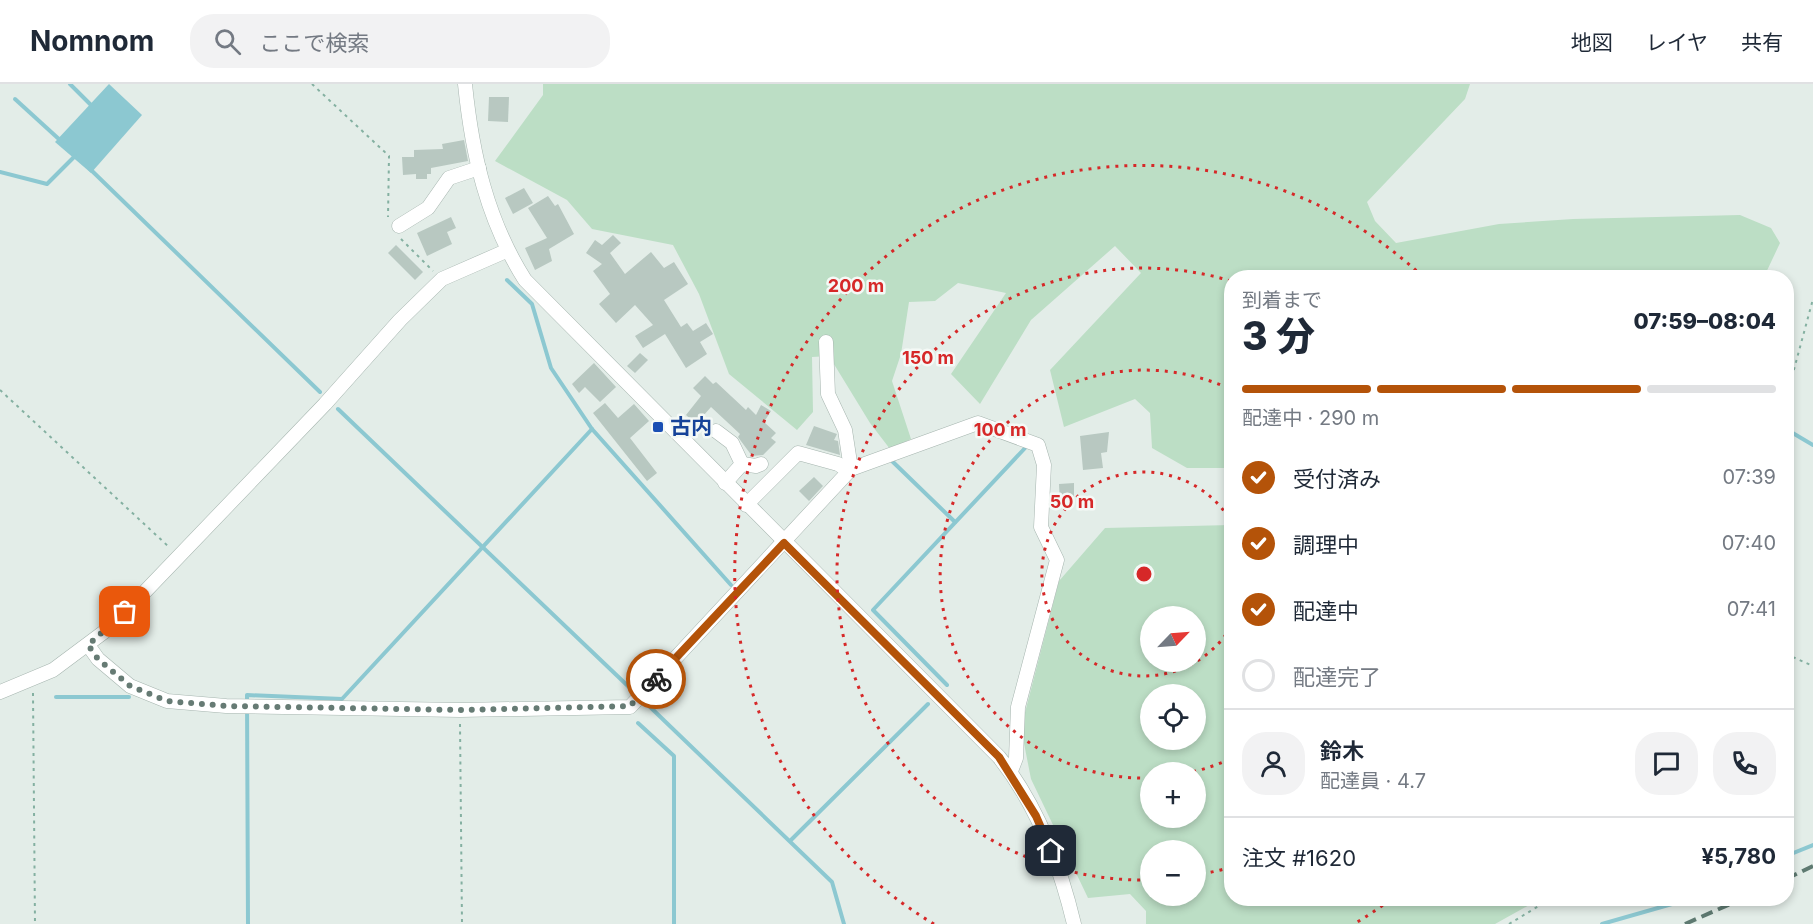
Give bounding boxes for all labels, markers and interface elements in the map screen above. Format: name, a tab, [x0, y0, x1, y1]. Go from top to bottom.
search box	[190, 14, 610, 68]
text: Nomnom	[30, 24, 154, 58]
icon: search	[211, 25, 244, 58]
text: ここで検索	[259, 30, 369, 56]
text: 地図	[1571, 30, 1613, 55]
text: レイヤ	[1646, 30, 1708, 55]
text: 共有	[1741, 30, 1783, 55]
text: 200 m	[828, 275, 884, 296]
text: 到着まで	[1242, 288, 1322, 312]
text: 07:59–08:04	[1633, 308, 1776, 334]
text: 3 分	[1242, 312, 1315, 359]
text: 150 m	[902, 347, 954, 368]
text: 配達中 · 290 m	[1242, 406, 1379, 430]
place label: 古内	[670, 414, 712, 439]
text: 100 m	[974, 419, 1026, 440]
marker: 古内	[651, 420, 665, 434]
icon: check	[1242, 461, 1275, 494]
text: 07:39	[1723, 465, 1776, 489]
text: 受付済み	[1293, 466, 1381, 492]
text: 50 m	[1050, 491, 1094, 512]
icon: check	[1242, 527, 1275, 560]
text: 07:40	[1722, 531, 1776, 555]
text: 調理中	[1293, 532, 1359, 558]
centre of rings	[1134, 564, 1154, 584]
pin	[99, 586, 150, 637]
icon: check	[1242, 593, 1275, 626]
icon: bag	[108, 595, 141, 628]
text: 07:41	[1727, 597, 1776, 621]
text: 配達中	[1293, 598, 1359, 624]
north arrow	[1140, 606, 1206, 672]
map controls	[1140, 606, 1206, 906]
courier	[626, 649, 686, 709]
icon: bike	[640, 663, 673, 696]
text: 配達完了	[1293, 664, 1381, 690]
button: locate	[1140, 684, 1206, 750]
button: person	[1242, 732, 1305, 795]
button: chat	[1635, 732, 1698, 795]
button: phone	[1713, 732, 1776, 795]
text: 鈴木	[1320, 738, 1364, 764]
button: +	[1140, 762, 1206, 828]
text: 配達員 · 4.7	[1320, 769, 1426, 793]
pin	[1025, 825, 1076, 876]
icon: home	[1034, 834, 1067, 867]
button: −	[1140, 840, 1206, 906]
text: ¥5,780	[1701, 843, 1776, 869]
text: 注文 #1620	[1242, 845, 1356, 871]

